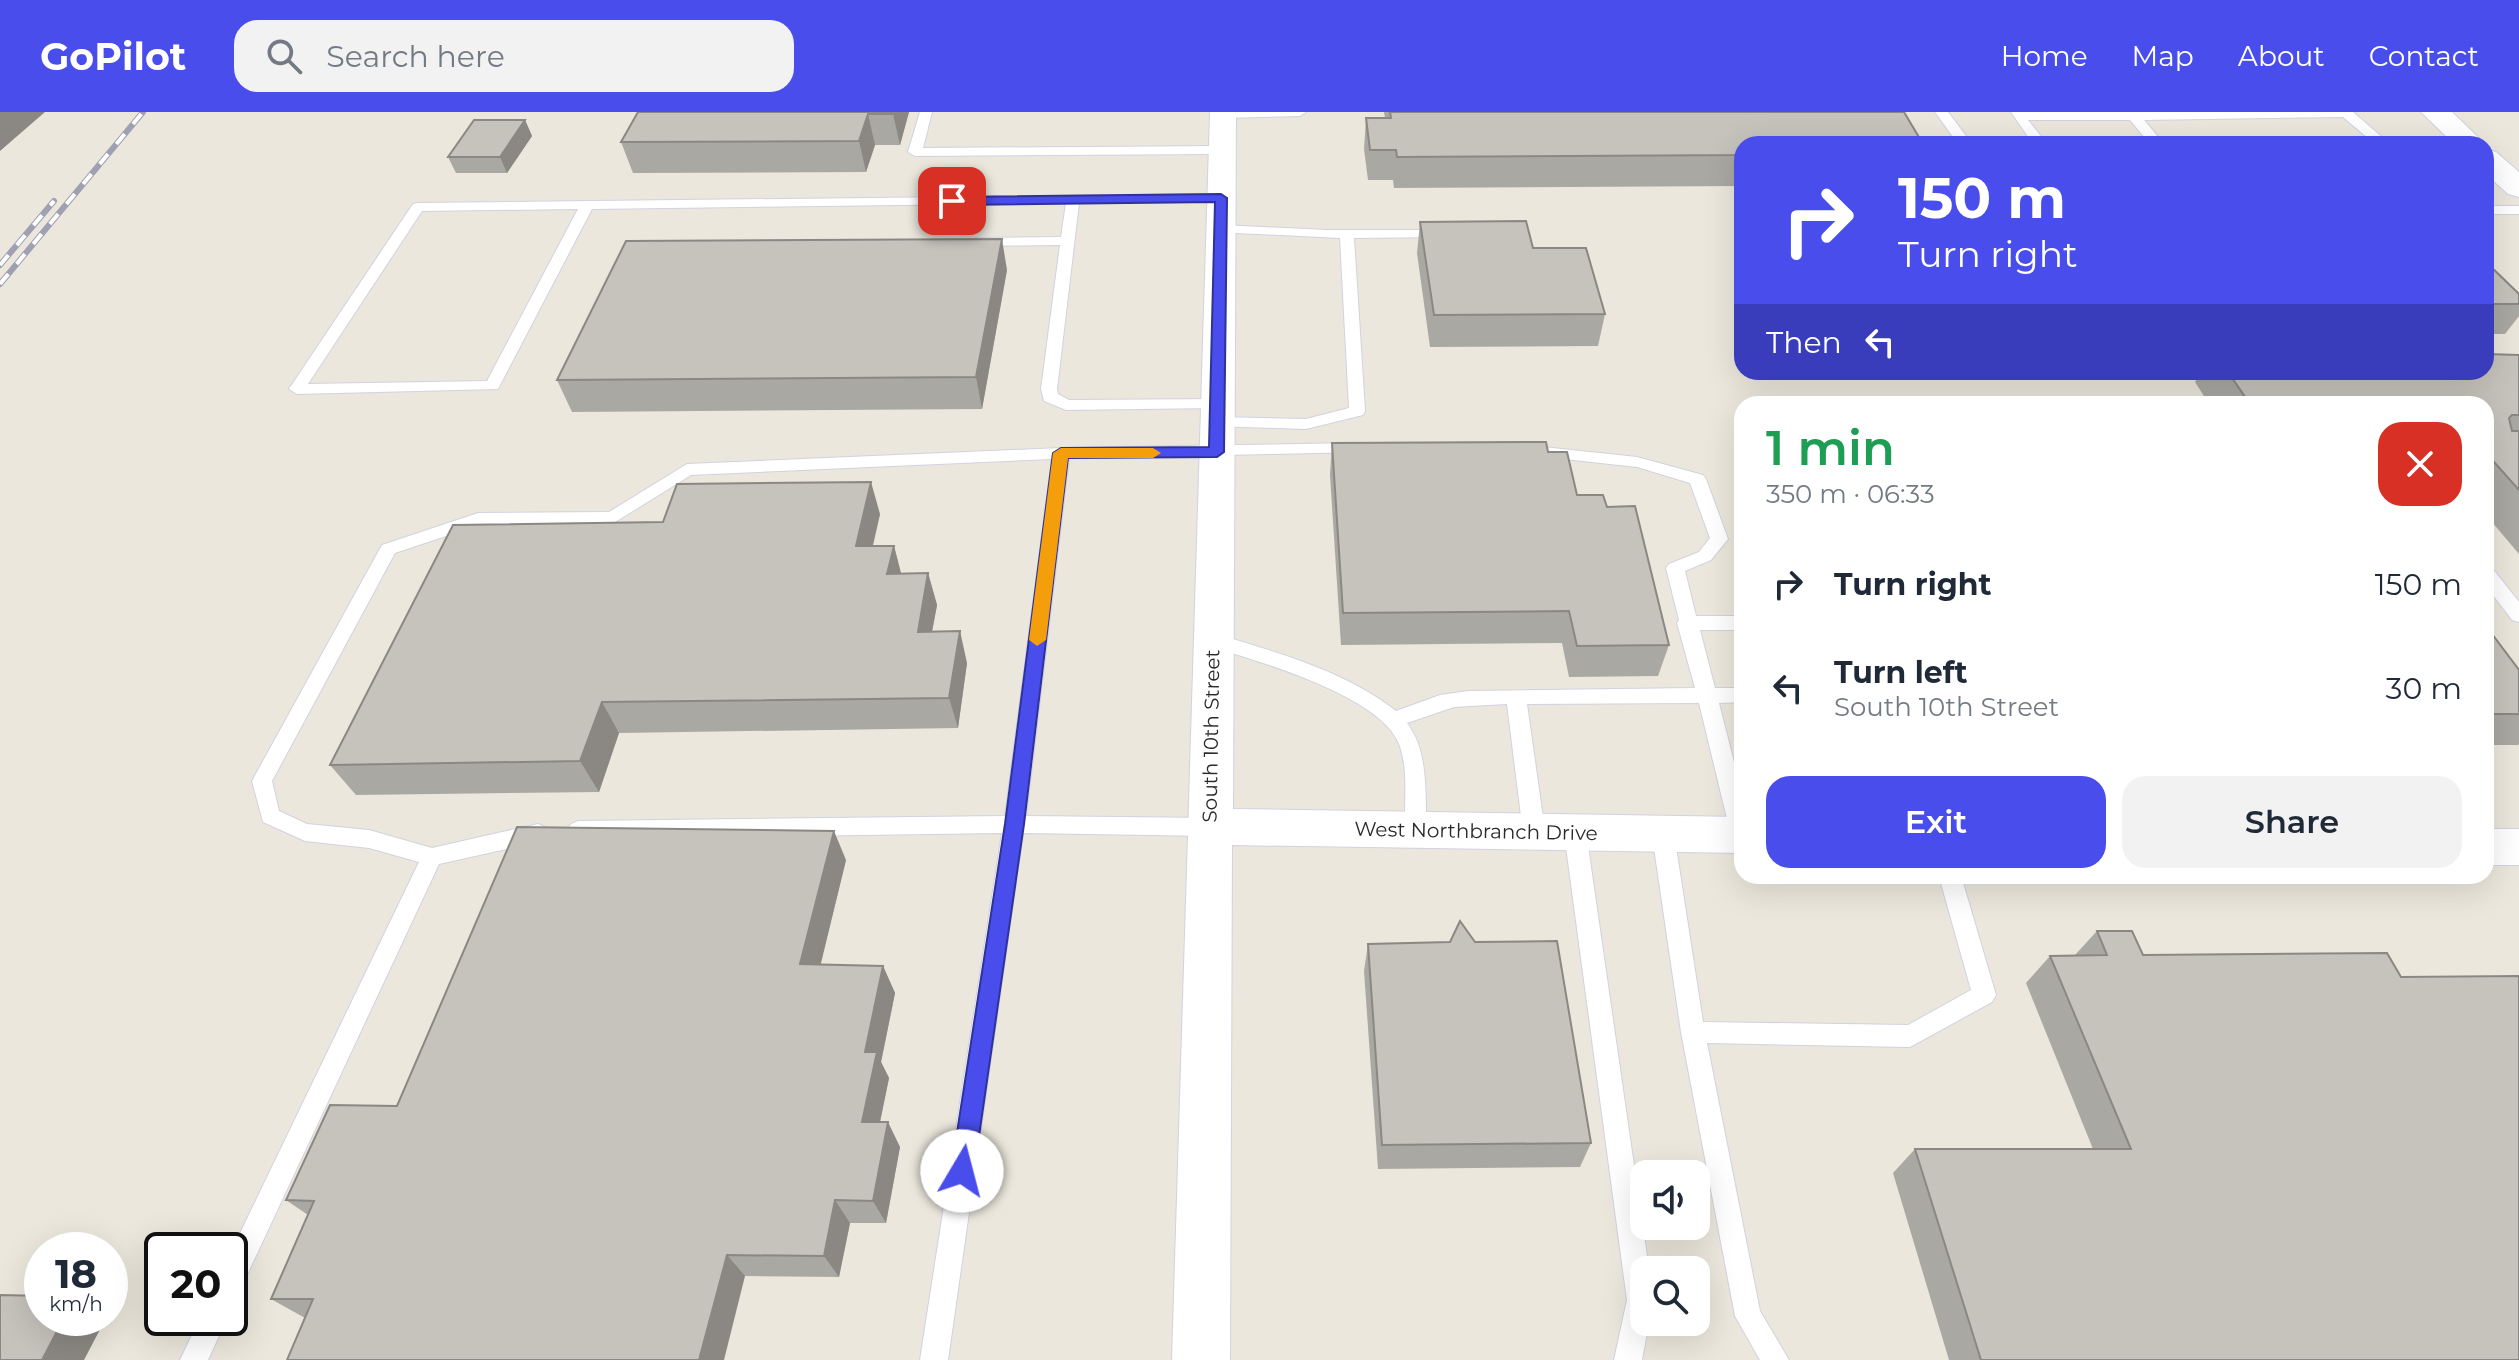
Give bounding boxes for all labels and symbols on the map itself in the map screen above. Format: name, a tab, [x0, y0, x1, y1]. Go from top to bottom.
pin	[918, 167, 986, 235]
street label: South 10th Street	[1197, 649, 1225, 823]
street label: West Northbranch Drive	[1354, 817, 1598, 845]
position arrow	[920, 1129, 1004, 1213]
speed limit sign: 20	[144, 1232, 248, 1336]

